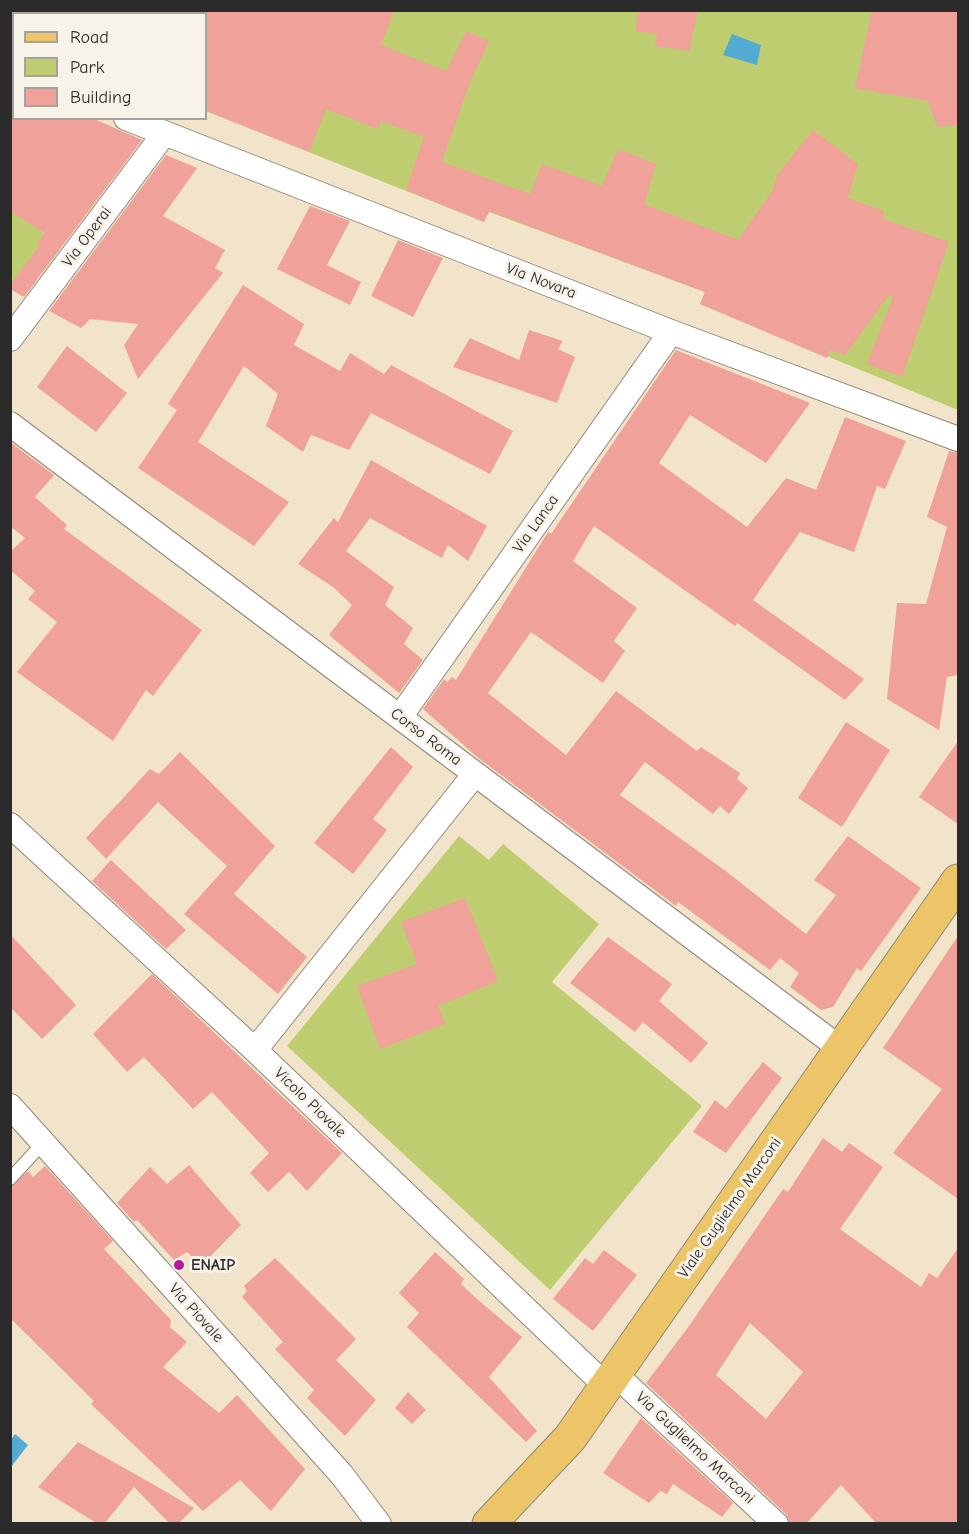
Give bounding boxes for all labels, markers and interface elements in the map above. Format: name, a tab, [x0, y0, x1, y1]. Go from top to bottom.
legend	[12, 12, 207, 120]
text: Road	[70, 27, 109, 48]
text: Park	[70, 57, 104, 78]
text: Building	[70, 87, 132, 108]
street label: Via Operai	[58, 203, 116, 271]
street label: Via Novara	[503, 259, 579, 303]
street label: Via Lanca	[509, 491, 563, 557]
street label: Corso Roma	[387, 704, 465, 770]
street label: Vicolo Piovale	[270, 1064, 350, 1142]
street label: Viale Guglielmo Marconi	[674, 1134, 786, 1282]
place label: ENAIP	[191, 1255, 235, 1275]
marker: ENAIP	[172, 1258, 186, 1272]
street label: Via Piovale	[164, 1280, 228, 1346]
street label: Via Guglielmo Marconi	[631, 1388, 759, 1508]

